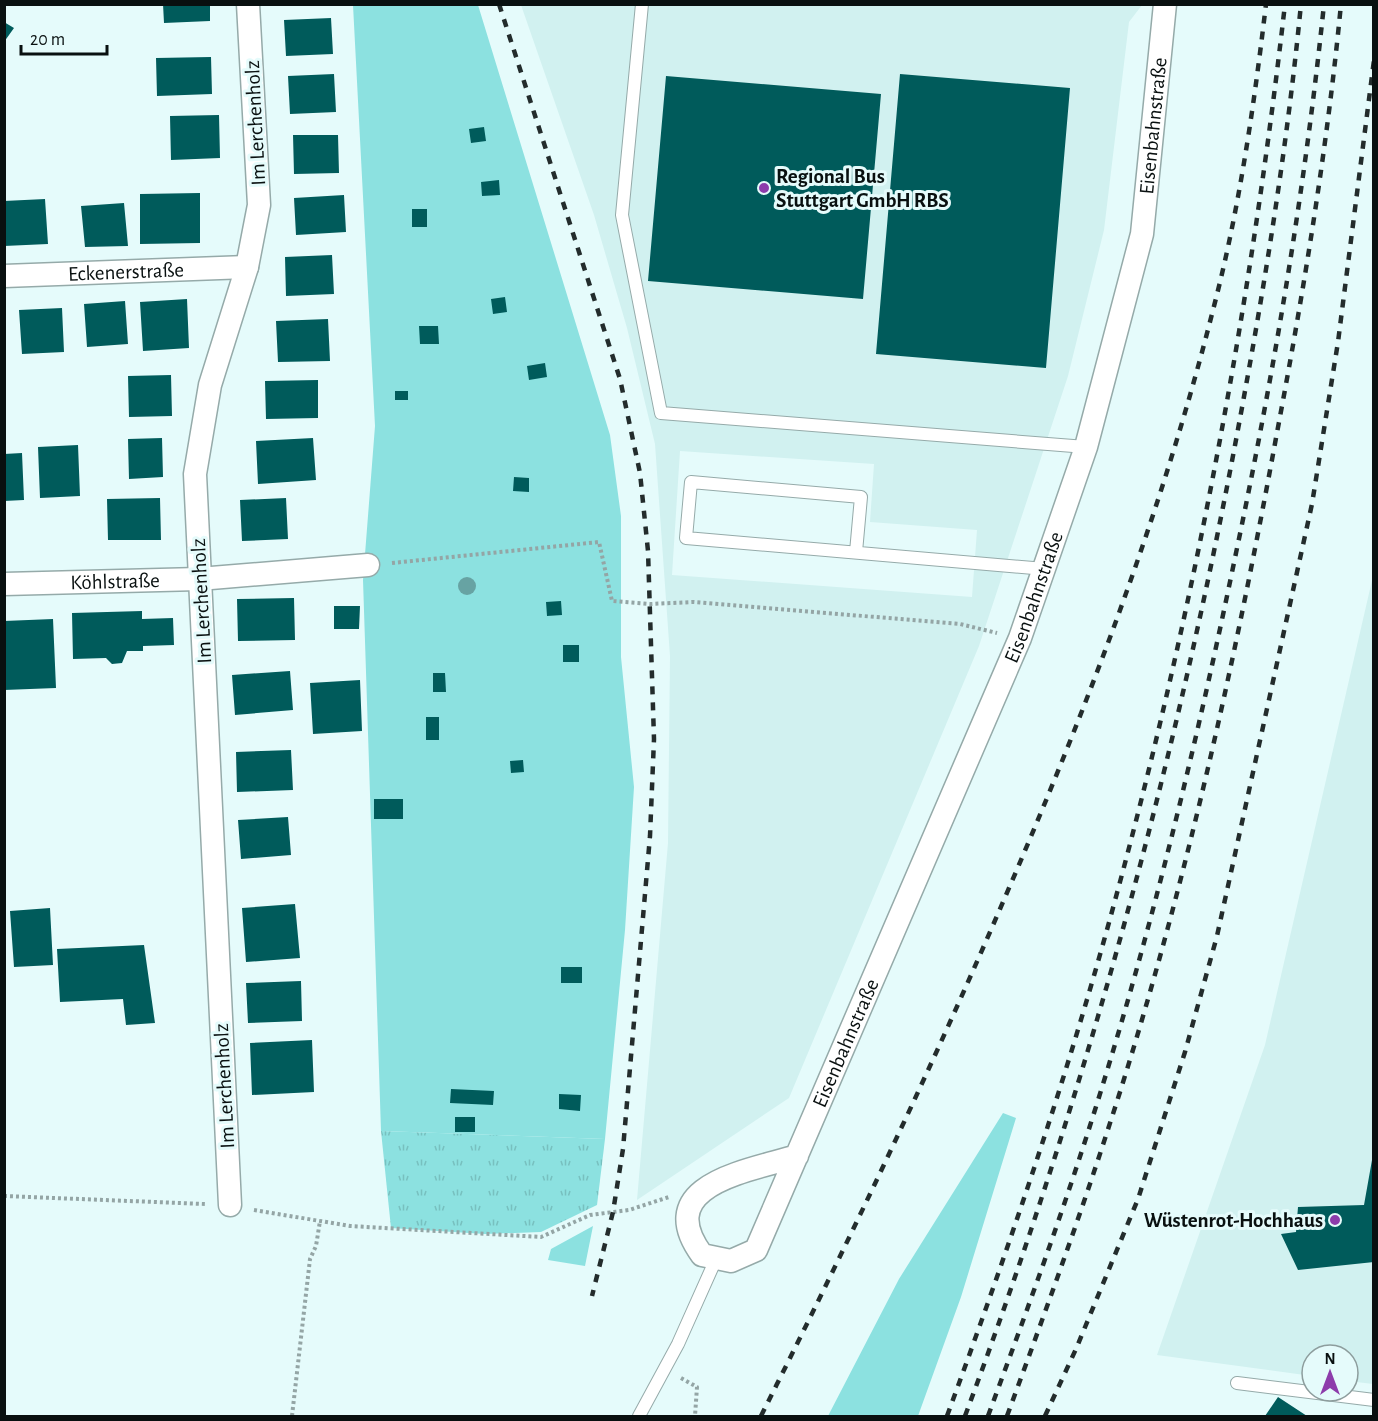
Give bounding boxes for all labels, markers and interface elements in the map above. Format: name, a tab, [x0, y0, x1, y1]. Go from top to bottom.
scale bar	[21, 18, 106, 56]
text: 20 m	[30, 31, 65, 49]
street label: Eisenbahnstraße	[1136, 56, 1171, 196]
street label: Im Lerchenholz	[242, 60, 269, 186]
place label: Regional Bus Stuttgart GmbH RBS	[776, 166, 949, 211]
marker: Regional Bus Stuttgart GmbH RBS	[757, 181, 771, 195]
street label: Eckenerstraße	[68, 259, 184, 285]
street label: Eisenbahnstraße	[1001, 529, 1067, 666]
street label: Im Lerchenholz	[188, 538, 215, 664]
street label: Köhlstraße	[70, 570, 160, 593]
street label: Eisenbahnstraße	[809, 976, 883, 1111]
street label: Im Lerchenholz	[211, 1023, 238, 1149]
place label: Wüstenrot-Hochhaus	[1144, 1210, 1323, 1231]
marker: Wüstenrot-Hochhaus	[1328, 1213, 1342, 1227]
north arrow	[1300, 1343, 1360, 1403]
text: N	[1324, 1351, 1336, 1367]

